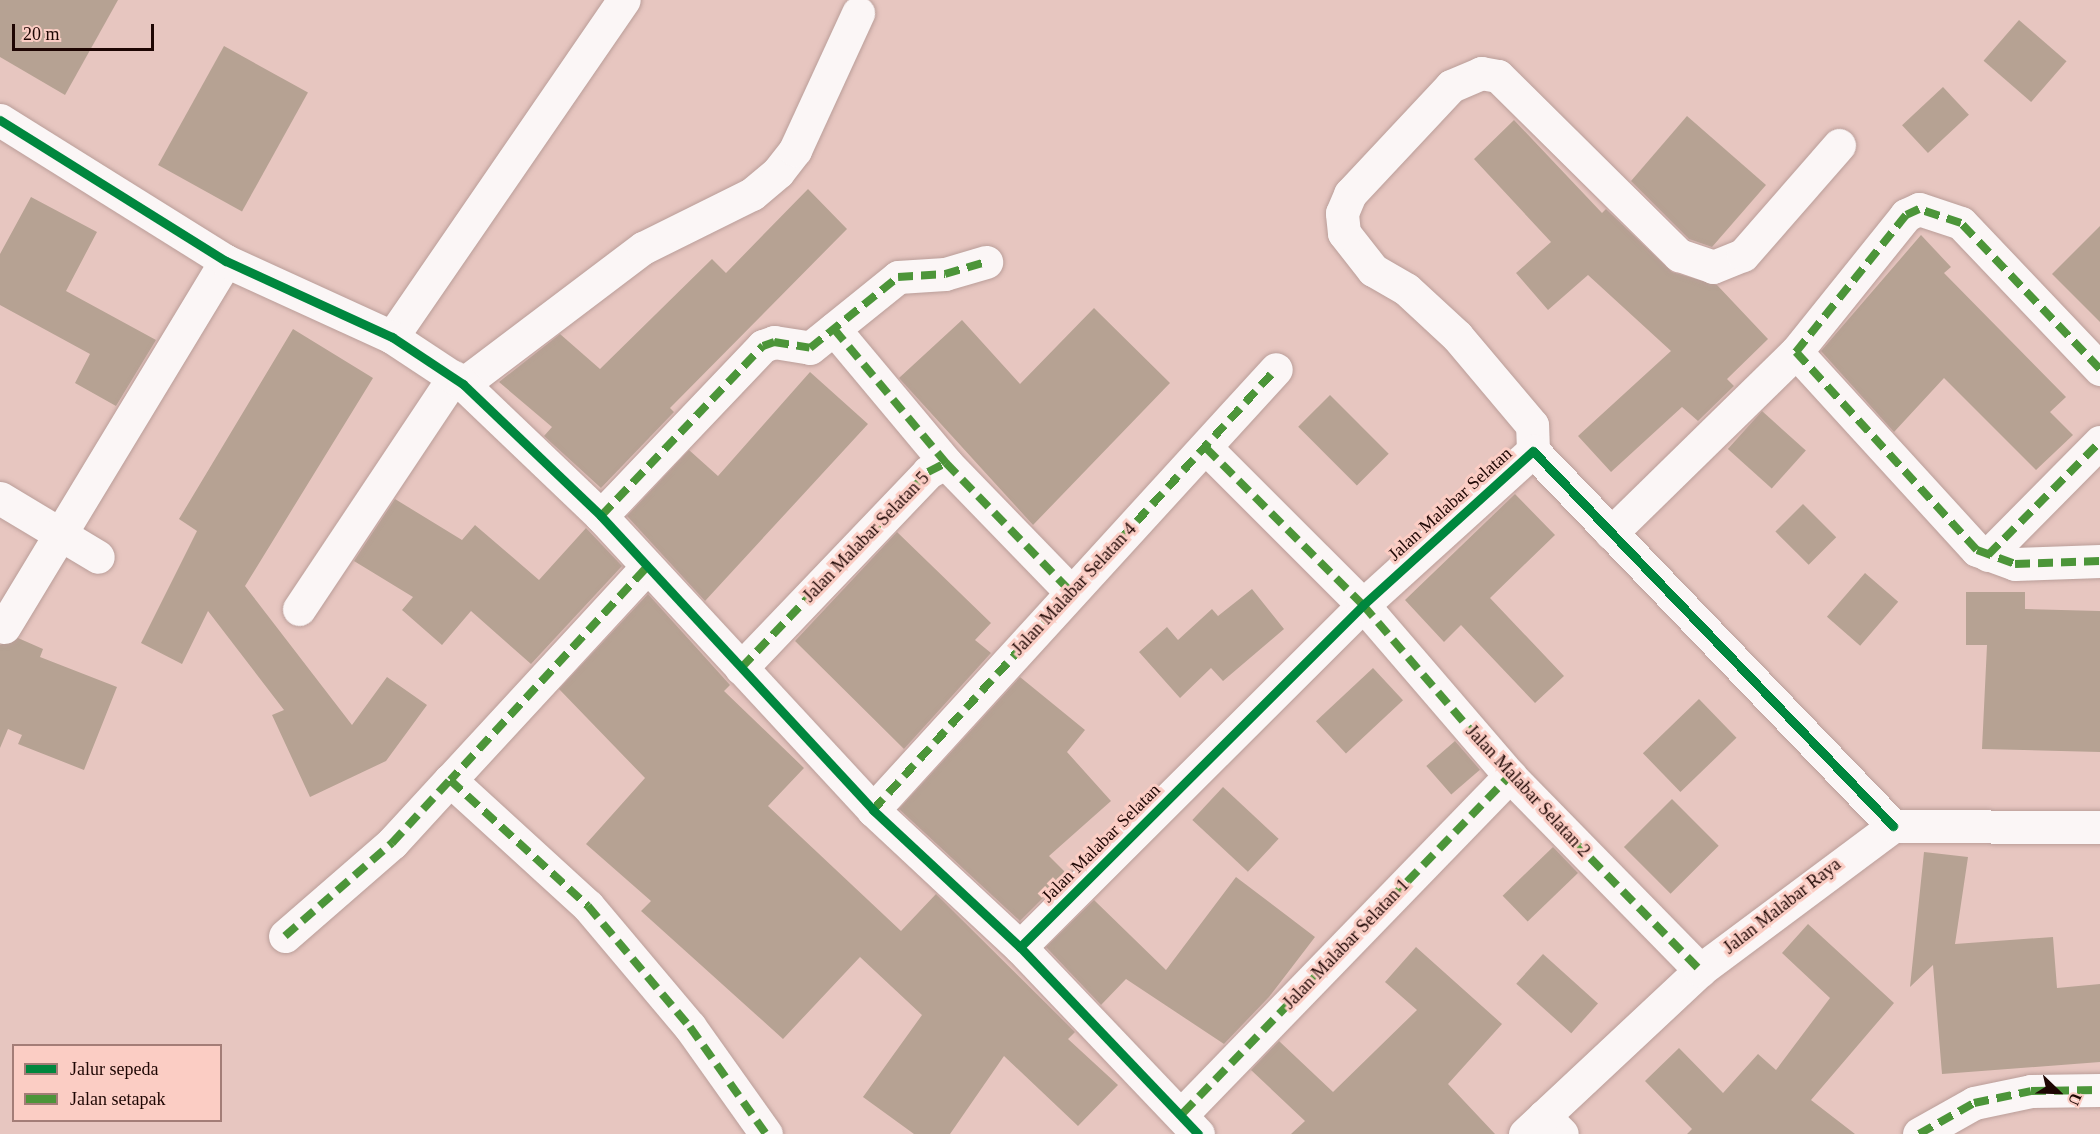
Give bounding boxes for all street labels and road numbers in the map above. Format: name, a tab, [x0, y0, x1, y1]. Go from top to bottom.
street label: Jalan Malabar Selatan	[1384, 443, 1516, 565]
street label: Jalan Malabar Selatan 5	[798, 467, 934, 607]
street label: Jalan Malabar Selatan 4	[1007, 519, 1141, 659]
street label: Jalan Malabar Selatan 2	[1461, 721, 1595, 861]
street label: Jalan Malabar Selatan	[1037, 779, 1165, 907]
street label: Jalan Malabar Raya	[1719, 853, 1845, 959]
street label: Jalan Malabar Selatan 1	[1278, 874, 1414, 1014]

